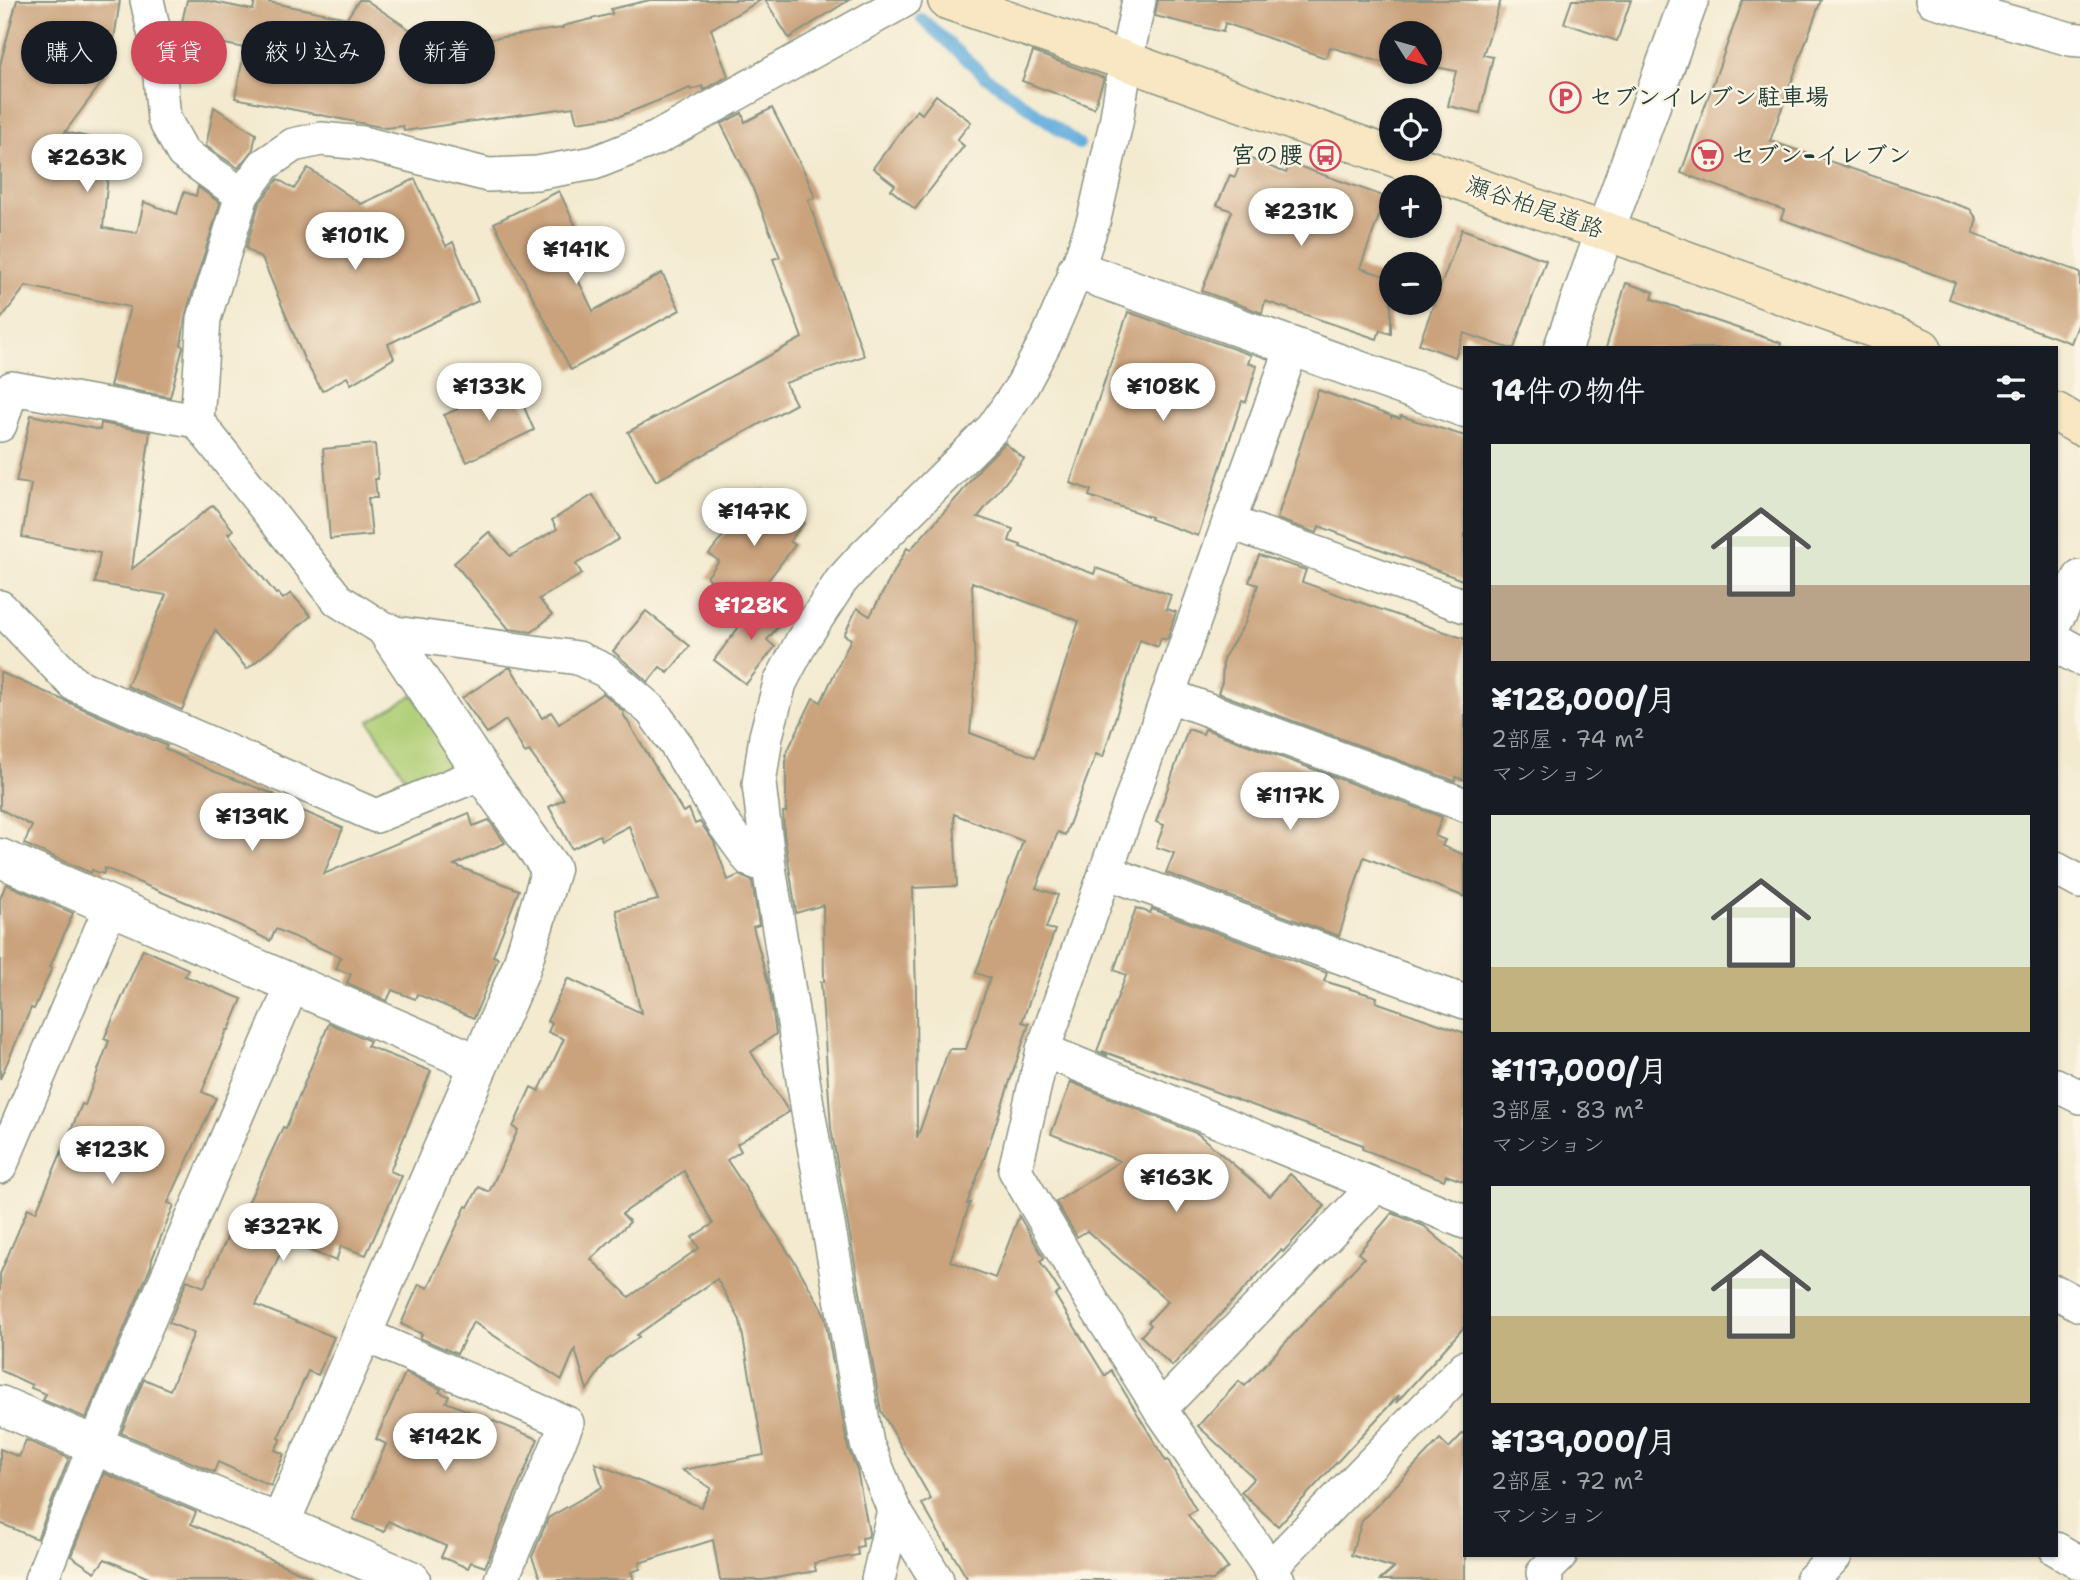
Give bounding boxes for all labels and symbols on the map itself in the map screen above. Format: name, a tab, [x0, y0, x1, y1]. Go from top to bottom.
north arrow	[1379, 21, 1442, 84]
parking icon: セブンイレブン駐車場	[1549, 80, 1583, 114]
place label: セブンイレブン駐車場	[1589, 81, 1829, 113]
pin: ¥263K	[38, 134, 136, 194]
bus stop icon: 宮の腰	[1309, 138, 1343, 172]
supermarket icon: セブン-イレブン	[1691, 138, 1725, 172]
place label: 宮の腰	[1231, 139, 1303, 171]
place label: セブン-イレブン	[1731, 139, 1911, 171]
street label: 瀬谷柏尾道路	[1462, 168, 1608, 246]
pin: ¥231K	[1252, 188, 1350, 248]
pin: ¥101K	[306, 212, 404, 272]
pin: ¥141K	[527, 226, 625, 286]
pin: ¥133K	[440, 364, 538, 423]
pin: ¥108K	[1114, 364, 1212, 423]
pin: ¥147K	[705, 489, 803, 548]
pin: ¥128K	[702, 582, 800, 642]
pin: ¥117K	[1241, 772, 1339, 832]
pin: ¥139K	[203, 794, 301, 853]
pin: ¥123K	[63, 1126, 161, 1186]
pin: ¥163K	[1127, 1154, 1225, 1214]
pin: ¥327K	[234, 1204, 332, 1263]
pin: ¥142K	[396, 1414, 494, 1473]

